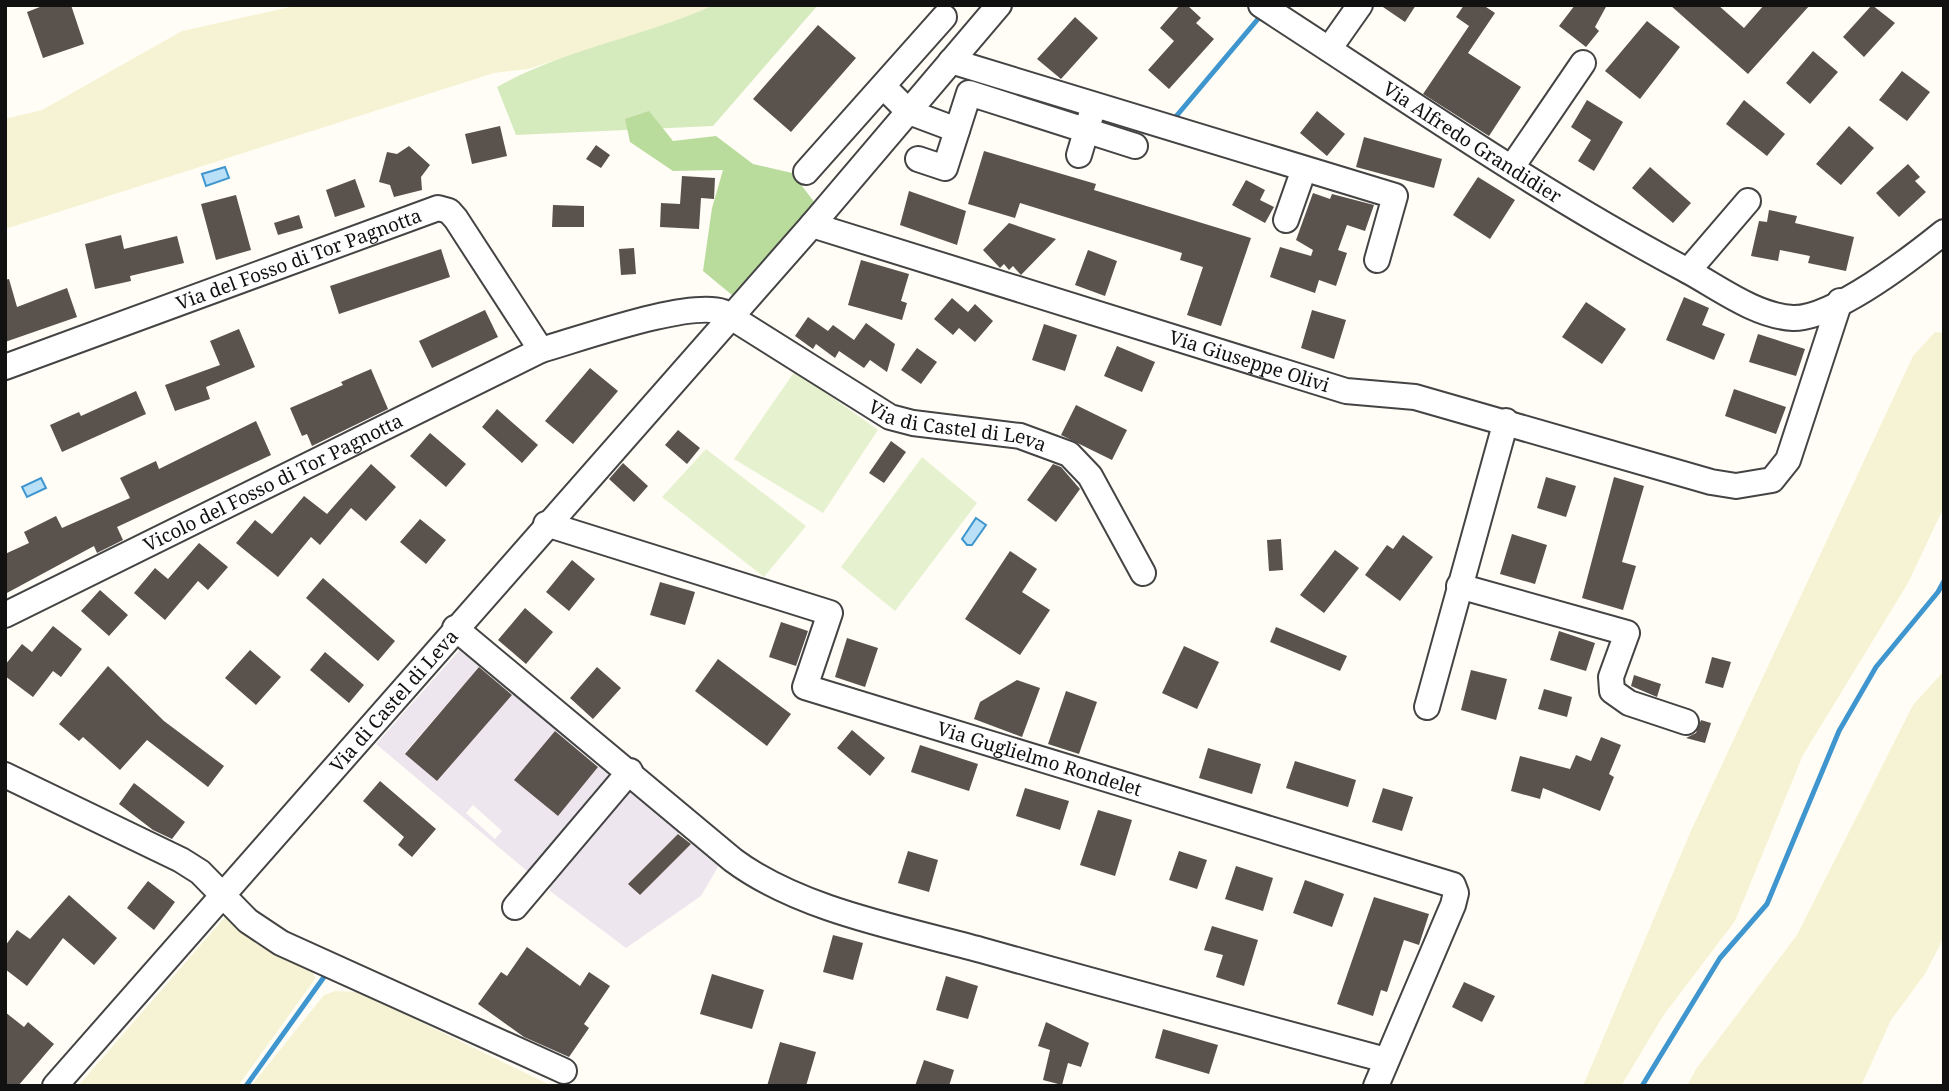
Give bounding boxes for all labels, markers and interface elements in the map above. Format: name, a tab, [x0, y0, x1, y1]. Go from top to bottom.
street label: Via Alfredo Grandidier	[1378, 75, 1567, 209]
street label: Via del Fosso di Tor Pagnotta	[172, 202, 425, 316]
street label: Via Giuseppe Olivi	[1166, 324, 1333, 398]
street label: Via di Castel di Leva	[863, 394, 1050, 458]
street label: Vicolo del Fosso di Tor Pagnotta	[139, 407, 407, 558]
street label: Via di Castel di Leva	[324, 624, 464, 778]
street label: Via Guglielmo Rondelet	[934, 715, 1145, 802]

